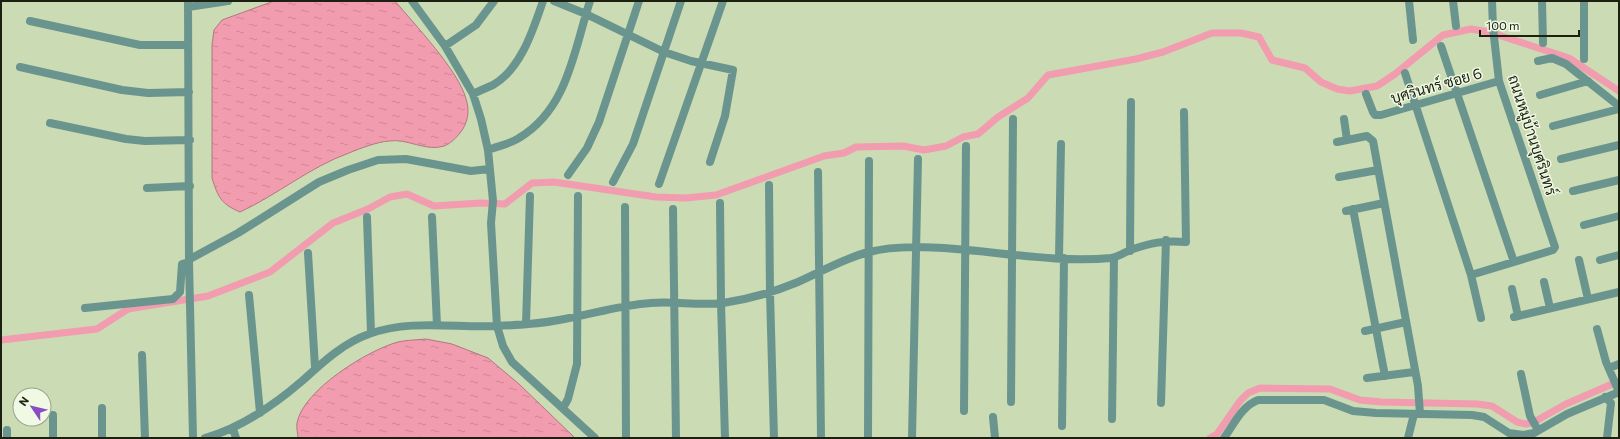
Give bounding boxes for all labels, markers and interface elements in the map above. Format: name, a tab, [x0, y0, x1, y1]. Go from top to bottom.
scale bar	[1480, 12, 1579, 38]
text: 100 m	[1486, 18, 1520, 32]
street label: บุศรินทร์ ซอย 6	[1388, 63, 1485, 110]
street label: ถนนหมู่บ้านบุศรินทร์	[1502, 72, 1561, 198]
north arrow	[12, 387, 52, 427]
text: N	[16, 394, 31, 408]

